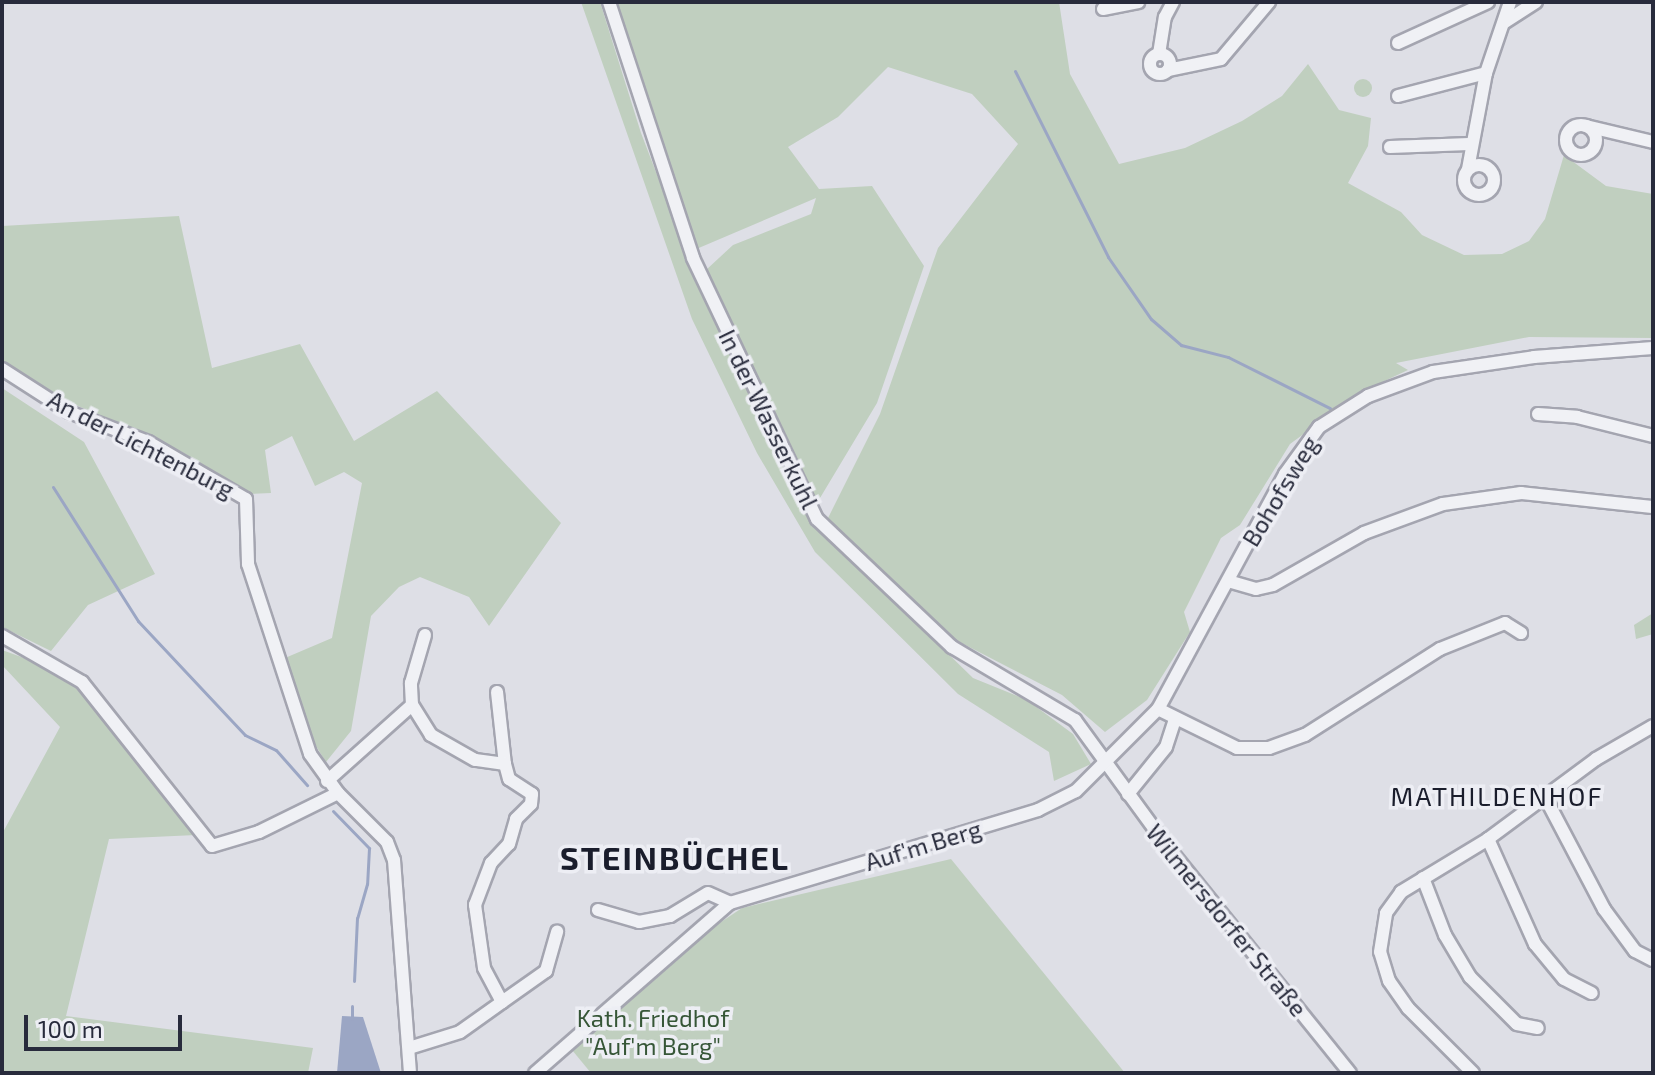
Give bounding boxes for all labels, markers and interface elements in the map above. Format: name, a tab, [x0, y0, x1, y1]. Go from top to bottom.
street label: In der Wasserkuhl	[713, 324, 825, 514]
street label: An der Lichtenburg	[43, 384, 239, 504]
street label: Bohofsweg	[1236, 431, 1324, 551]
district label: MATHILDENHOF	[1391, 780, 1603, 812]
street label: Auf'm Berg	[862, 814, 984, 876]
street label: Wilmersdorfer Straße	[1140, 818, 1314, 1022]
district label: STEINBÜCHEL	[560, 838, 790, 876]
scale bar	[28, 999, 186, 1049]
park label: Kath. Friedhof "Auf'm Berg"	[577, 1004, 729, 1060]
text: 100 m	[38, 1014, 103, 1043]

